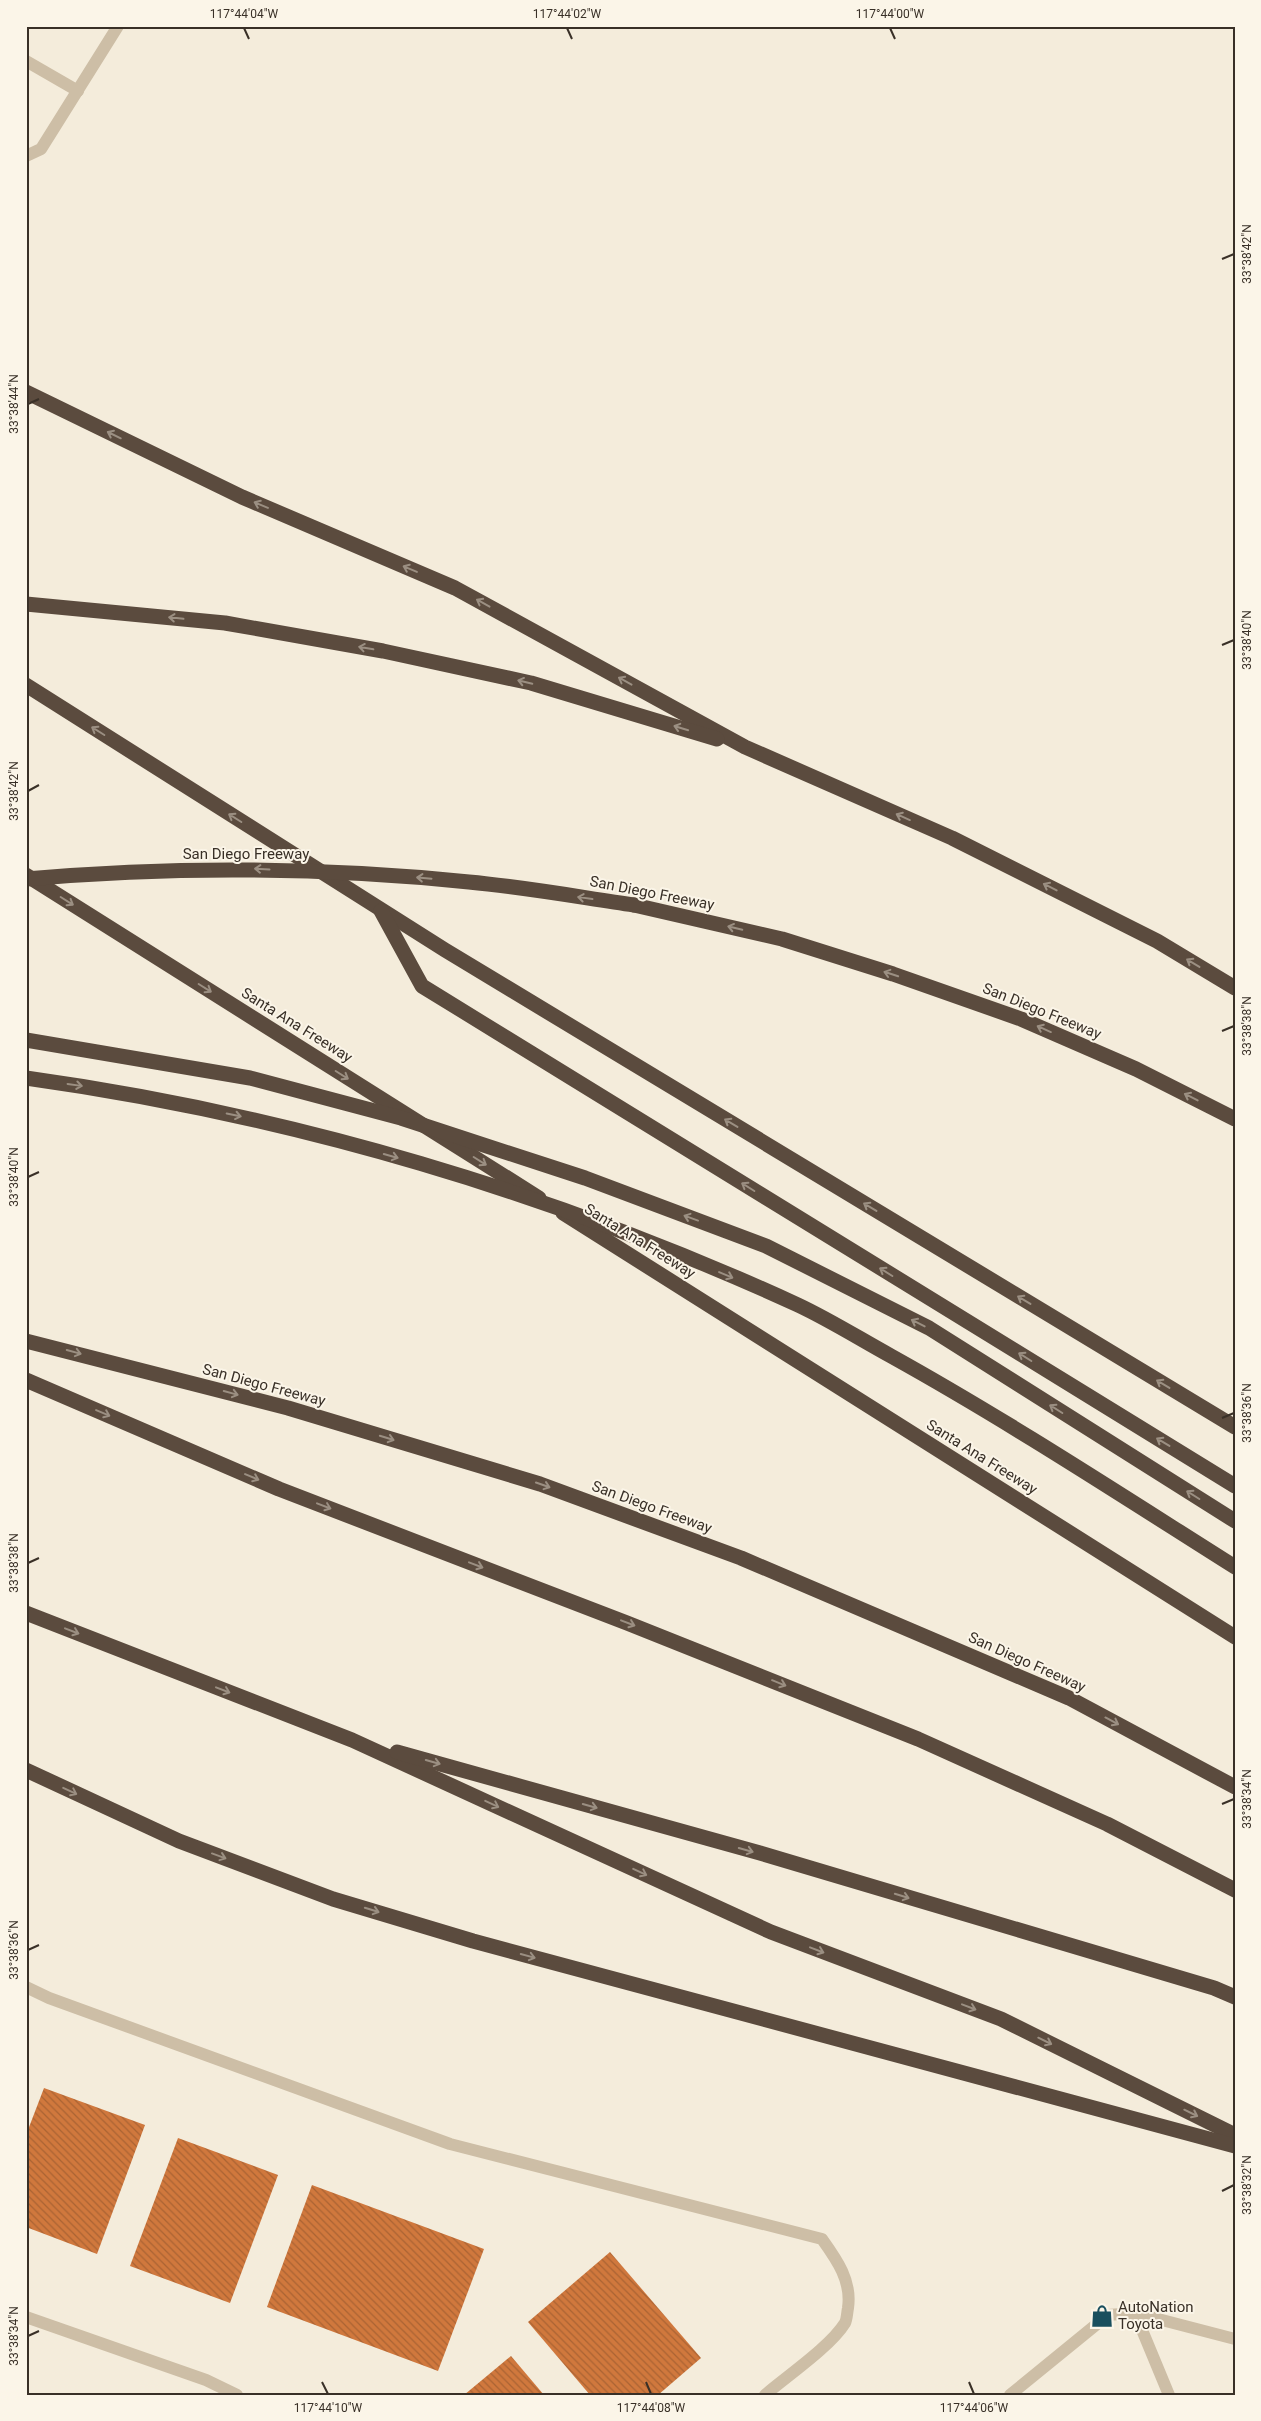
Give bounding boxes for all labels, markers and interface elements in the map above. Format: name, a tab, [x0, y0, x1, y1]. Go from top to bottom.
text: 117°44'04"W	[210, 7, 278, 21]
text: 117°44'02"W	[533, 7, 601, 21]
text: 117°44'00"W	[856, 7, 924, 21]
text: 33°38'42"N	[1240, 224, 1254, 284]
text: 33°38'44"N	[7, 374, 21, 434]
one-way arrow	[107, 430, 122, 440]
one-way arrow	[254, 500, 269, 510]
one-way arrow	[403, 563, 418, 572]
one-way arrow	[476, 598, 491, 607]
text: 33°38'40"N	[1240, 610, 1254, 670]
one-way arrow	[169, 613, 185, 623]
one-way arrow	[359, 643, 375, 653]
one-way arrow	[619, 676, 633, 686]
one-way arrow	[518, 677, 534, 686]
one-way arrow	[674, 723, 690, 733]
one-way arrow	[92, 726, 106, 736]
text: 33°38'42"N	[7, 761, 21, 821]
one-way arrow	[896, 811, 911, 821]
one-way arrow	[229, 813, 243, 823]
street label: San Diego Freeway	[183, 845, 309, 863]
one-way arrow	[254, 864, 270, 874]
street label: San Diego Freeway	[588, 872, 716, 914]
one-way arrow	[416, 874, 432, 883]
one-way arrow	[1042, 882, 1057, 892]
one-way arrow	[578, 893, 594, 903]
one-way arrow	[60, 897, 74, 907]
one-way arrow	[728, 923, 744, 932]
one-way arrow	[1187, 958, 1201, 968]
one-way arrow	[884, 968, 900, 978]
street label: San Diego Freeway	[980, 979, 1104, 1043]
one-way arrow	[198, 983, 212, 993]
street label: Santa Ana Freeway	[238, 984, 356, 1066]
text: 33°38'38"N	[1240, 996, 1254, 1056]
one-way arrow	[1037, 1023, 1052, 1033]
one-way arrow	[335, 1070, 349, 1080]
one-way arrow	[66, 1080, 82, 1090]
one-way arrow	[1184, 1092, 1199, 1102]
one-way arrow	[226, 1111, 242, 1120]
one-way arrow	[724, 1118, 738, 1128]
text: 33°38'40"N	[7, 1147, 21, 1207]
one-way arrow	[383, 1152, 399, 1162]
one-way arrow	[473, 1156, 487, 1167]
one-way arrow	[741, 1182, 755, 1193]
street label: Santa Ana Freeway	[581, 1200, 699, 1282]
one-way arrow	[863, 1202, 877, 1212]
one-way arrow	[684, 1213, 700, 1222]
one-way arrow	[880, 1267, 894, 1277]
one-way arrow	[718, 1270, 733, 1280]
one-way arrow	[1017, 1295, 1031, 1305]
one-way arrow	[911, 1318, 926, 1327]
one-way arrow	[65, 1348, 81, 1358]
one-way arrow	[1018, 1352, 1032, 1362]
street label: San Diego Freeway	[201, 1360, 327, 1410]
one-way arrow	[1157, 1379, 1171, 1389]
text: 33°38'36"N	[1240, 1383, 1254, 1443]
one-way arrow	[223, 1389, 239, 1399]
one-way arrow	[1049, 1404, 1063, 1414]
one-way arrow	[95, 1409, 110, 1419]
street label: Santa Ana Freeway	[923, 1416, 1041, 1498]
one-way arrow	[379, 1434, 395, 1444]
one-way arrow	[1157, 1437, 1171, 1447]
one-way arrow	[244, 1473, 259, 1483]
street label: San Diego Freeway	[589, 1477, 715, 1537]
one-way arrow	[534, 1481, 550, 1490]
one-way arrow	[1187, 1490, 1201, 1500]
one-way arrow	[316, 1502, 332, 1511]
text: 33°38'38"N	[7, 1533, 21, 1593]
one-way arrow	[468, 1561, 483, 1570]
one-way arrow	[620, 1619, 635, 1628]
one-way arrow	[64, 1626, 79, 1636]
street label: San Diego Freeway	[966, 1628, 1088, 1696]
one-way arrow	[771, 1679, 786, 1688]
one-way arrow	[215, 1685, 230, 1695]
one-way arrow	[1104, 1716, 1119, 1726]
one-way arrow	[425, 1758, 441, 1768]
text: 33°38'34"N	[1240, 1769, 1254, 1829]
one-way arrow	[62, 1786, 77, 1796]
one-way arrow	[484, 1800, 499, 1809]
one-way arrow	[581, 1802, 597, 1811]
one-way arrow	[738, 1845, 754, 1855]
one-way arrow	[211, 1852, 226, 1861]
one-way arrow	[632, 1867, 647, 1877]
one-way arrow	[894, 1891, 910, 1901]
one-way arrow	[364, 1906, 380, 1916]
text: 33°38'36"N	[7, 1920, 21, 1980]
one-way arrow	[809, 1945, 824, 1955]
one-way arrow	[520, 1952, 536, 1961]
one-way arrow	[961, 2003, 976, 2012]
one-way arrow	[1037, 2037, 1052, 2046]
one-way arrow	[1183, 2108, 1198, 2118]
text: 33°38'32"N	[1240, 2155, 1254, 2215]
place label: AutoNation Toyota	[1118, 2298, 1194, 2333]
shop icon: AutoNation Toyota	[1089, 2303, 1115, 2329]
text: 33°38'34"N	[7, 2306, 21, 2366]
text: 117°44'10"W	[294, 2401, 362, 2415]
text: 117°44'08"W	[617, 2401, 685, 2415]
text: 117°44'06"W	[940, 2401, 1008, 2415]

